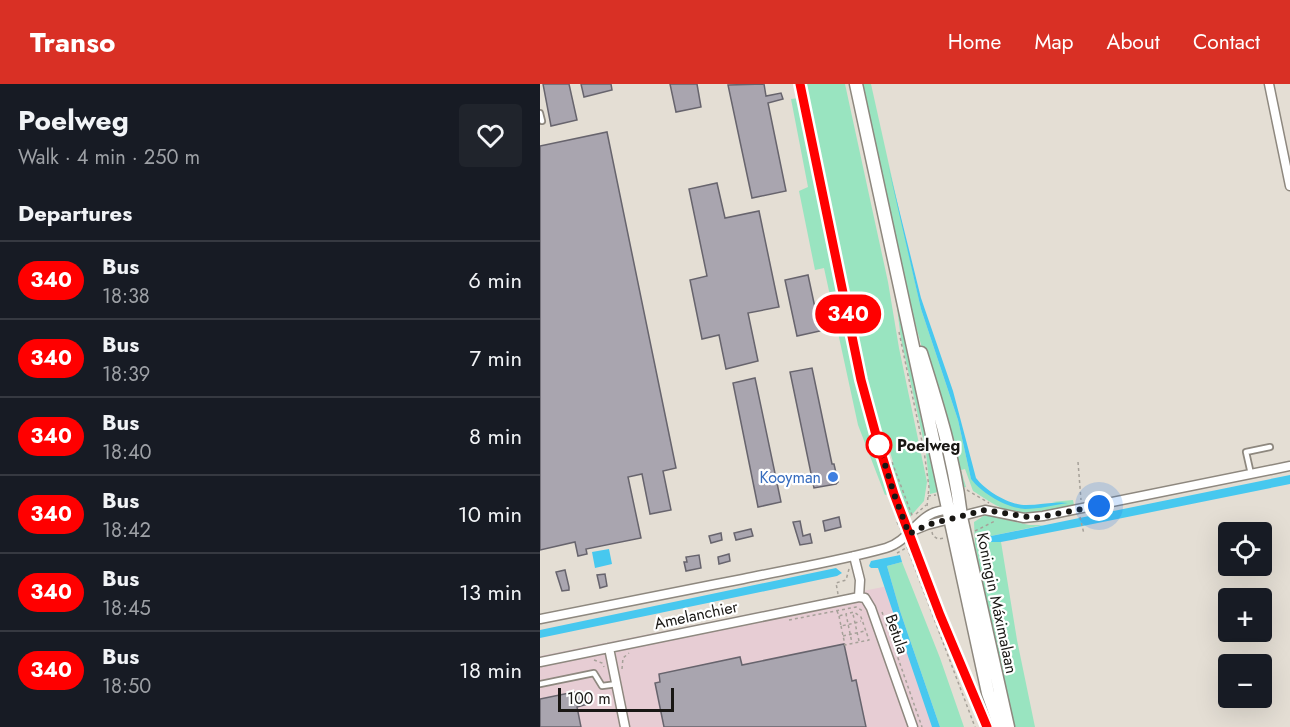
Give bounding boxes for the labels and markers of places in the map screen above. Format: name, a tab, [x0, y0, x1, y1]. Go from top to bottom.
marker: Poelweg	[866, 432, 892, 458]
place label: Poelweg	[897, 434, 960, 457]
place label: Kooyman	[760, 466, 821, 489]
marker: Kooyman	[826, 470, 840, 484]

